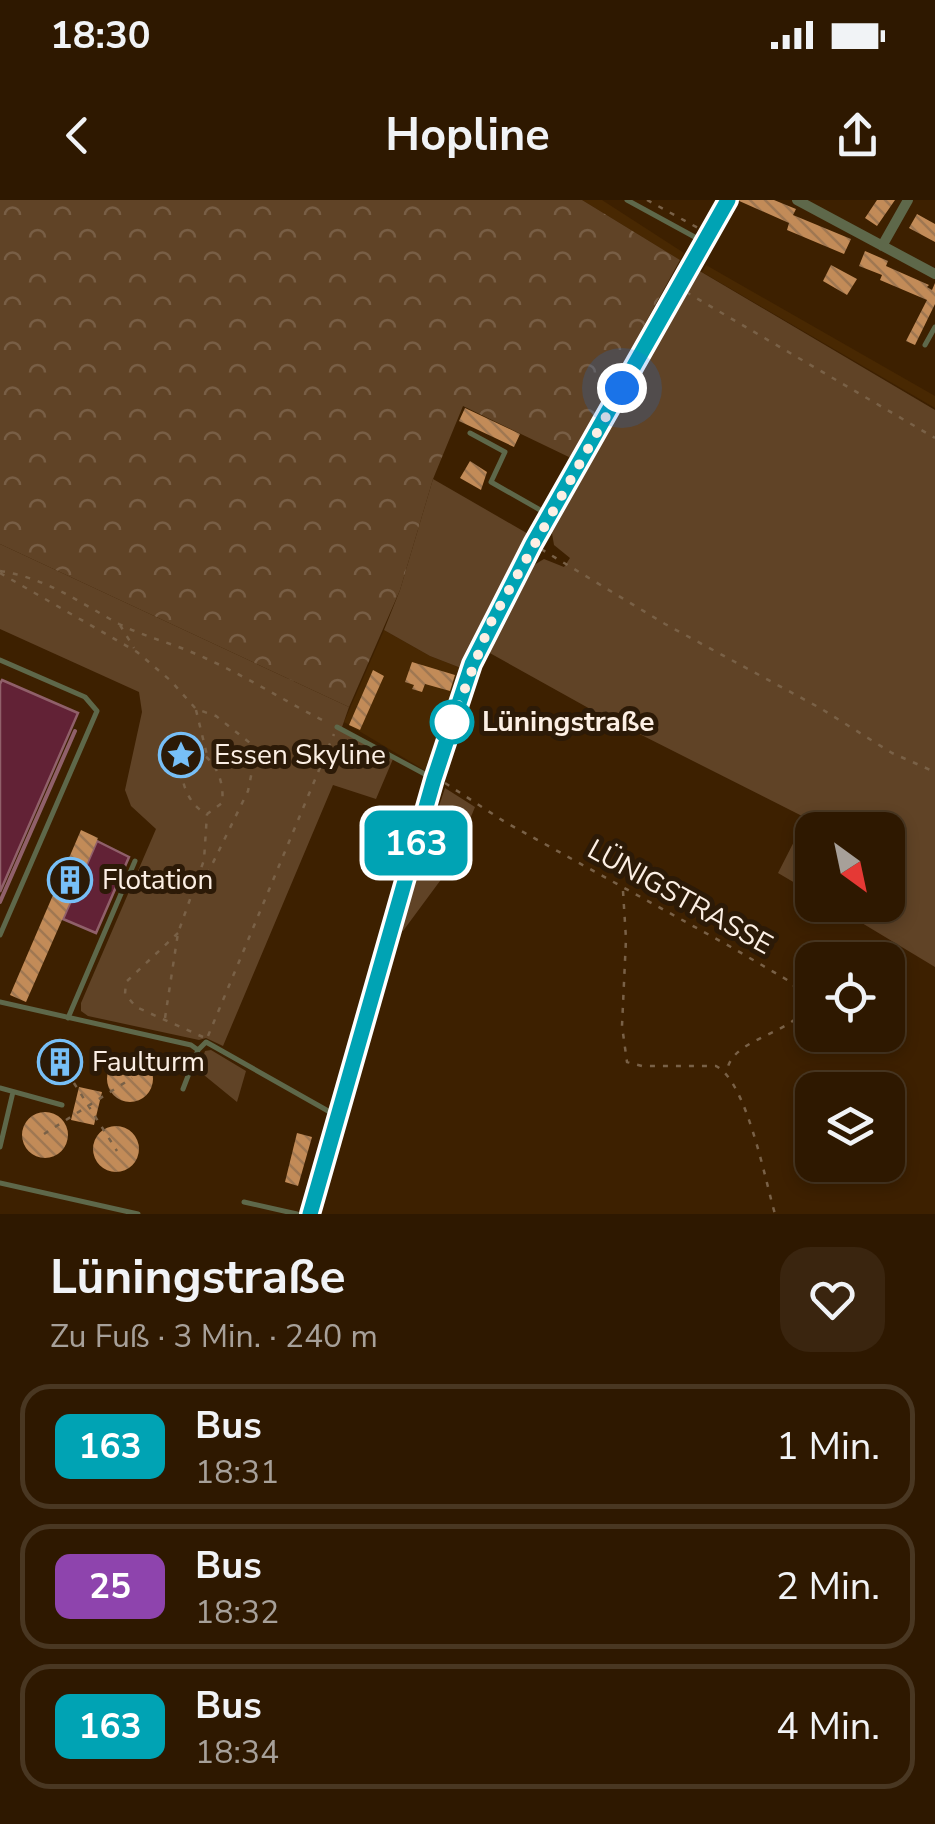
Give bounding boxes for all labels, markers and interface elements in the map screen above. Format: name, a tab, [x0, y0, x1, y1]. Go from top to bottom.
text: 18:30	[50, 10, 151, 61]
text: Hopline	[385, 105, 550, 166]
icon: back	[50, 108, 105, 163]
icon: share	[830, 108, 885, 163]
your location	[597, 363, 647, 413]
marker: Lüningstraße	[431, 701, 473, 743]
place label: Lüningstraße	[482, 703, 654, 741]
place icon: Essen Skyline	[158, 732, 204, 778]
place label: Essen Skyline	[214, 736, 386, 774]
line badge: 163	[358, 810, 474, 876]
north arrow	[795, 812, 905, 922]
map controls	[795, 812, 905, 1182]
text: 163	[384, 820, 448, 867]
street label: LÜNIGSTRASSE	[581, 830, 779, 964]
building icon: Flotation	[47, 857, 93, 903]
place label: Flotation	[102, 861, 213, 899]
button: locate	[795, 942, 905, 1052]
building icon: Faulturm	[37, 1039, 83, 1085]
place label: Faulturm	[92, 1043, 205, 1081]
button: layers	[795, 1072, 905, 1182]
text: Lüningstraße	[50, 1244, 346, 1310]
button: heart	[780, 1247, 885, 1352]
text: Zu Fuß · 3 Min. · 240 m	[50, 1315, 378, 1358]
text: Bus	[195, 1400, 262, 1451]
text: 1 Min.	[776, 1421, 880, 1472]
text: 163	[78, 1423, 142, 1470]
text: 18:31	[195, 1451, 279, 1494]
text: Bus	[195, 1540, 262, 1591]
text: 2 Min.	[776, 1561, 880, 1612]
text: 25	[89, 1563, 131, 1610]
text: 18:32	[195, 1591, 279, 1634]
text: Bus	[195, 1680, 262, 1731]
text: 4 Min.	[776, 1701, 880, 1752]
text: 163	[78, 1703, 142, 1750]
text: 18:34	[195, 1731, 279, 1774]

